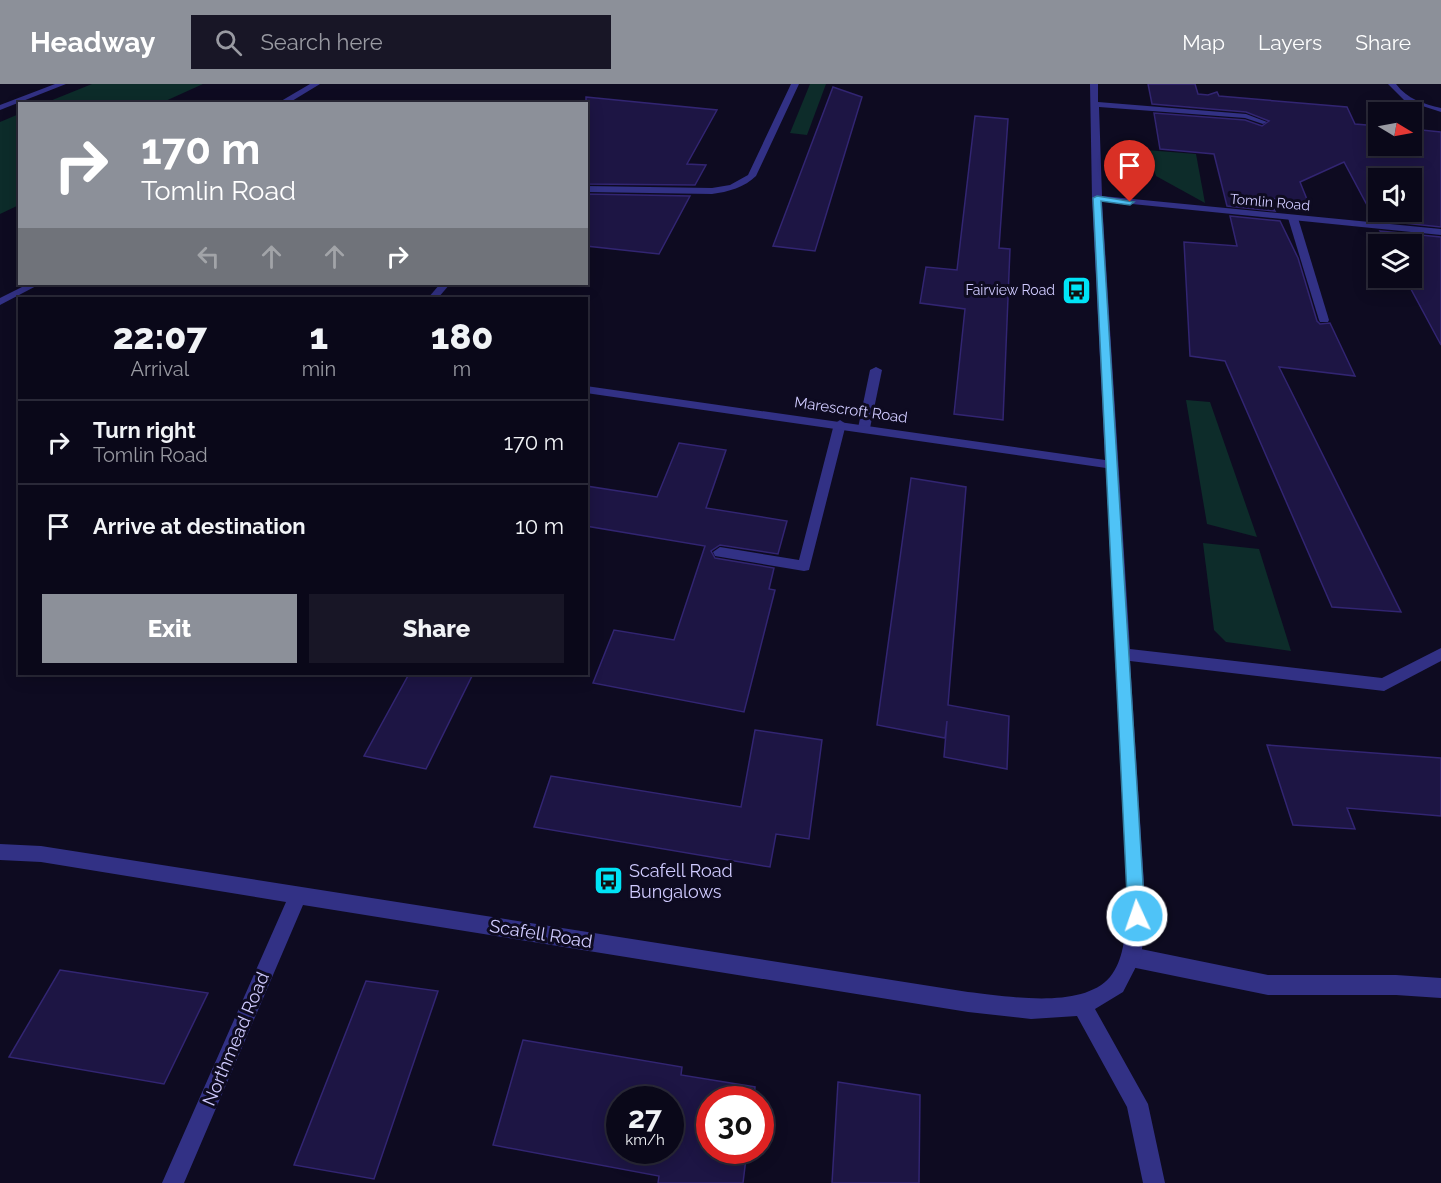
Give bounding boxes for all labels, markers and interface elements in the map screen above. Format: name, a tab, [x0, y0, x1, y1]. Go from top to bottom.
search box	[191, 15, 611, 69]
text: Headway	[30, 26, 155, 59]
icon: search	[212, 26, 245, 59]
text: Search here	[260, 29, 383, 55]
text: Map	[1182, 30, 1225, 55]
text: Layers	[1258, 30, 1322, 55]
text: Share	[1355, 30, 1411, 55]
north arrow	[1368, 102, 1422, 156]
map controls	[1368, 102, 1422, 288]
text: 170 m	[141, 125, 260, 174]
icon: right	[42, 126, 120, 204]
pin	[1104, 140, 1155, 202]
icon: arrive	[1113, 149, 1146, 182]
button: sound	[1368, 168, 1422, 222]
text: Tomlin Road	[141, 175, 296, 206]
street label: Tomlin Road	[1229, 191, 1311, 213]
button: layers	[1368, 234, 1422, 288]
icon: left	[192, 240, 225, 273]
icon: ahead	[255, 240, 288, 273]
icon: ahead	[318, 240, 351, 273]
icon: right	[381, 240, 414, 273]
bus stop icon: Fairview Road	[1060, 274, 1092, 306]
place label: Fairview Road	[965, 282, 1055, 298]
text: 22:07	[113, 315, 207, 357]
text: 1	[310, 315, 328, 357]
text: 180	[431, 315, 493, 357]
text: Arrival	[131, 357, 189, 381]
text: min	[302, 357, 336, 381]
text: m	[453, 357, 471, 381]
street label: Marescroft Road	[793, 393, 909, 427]
text: Turn right	[93, 417, 196, 443]
icon: right	[42, 426, 75, 459]
text: 170 m	[504, 429, 564, 455]
text: Tomlin Road	[93, 443, 208, 467]
icon: arrive	[42, 510, 75, 543]
text: Arrive at destination	[93, 513, 306, 539]
text: 10 m	[515, 513, 564, 539]
button: Exit	[42, 594, 297, 663]
button: Share	[309, 594, 564, 663]
place label: Scafell Road Bungalows	[629, 860, 733, 902]
bus stop icon: Scafell Road Bungalows	[592, 865, 624, 897]
position arrow	[1105, 884, 1169, 948]
street label: Scafell Road	[488, 915, 594, 952]
street label: Northmead Road	[198, 969, 273, 1109]
speed limit sign: 30	[696, 1086, 774, 1164]
text: 27	[628, 1100, 662, 1135]
text: km/h	[625, 1131, 665, 1149]

